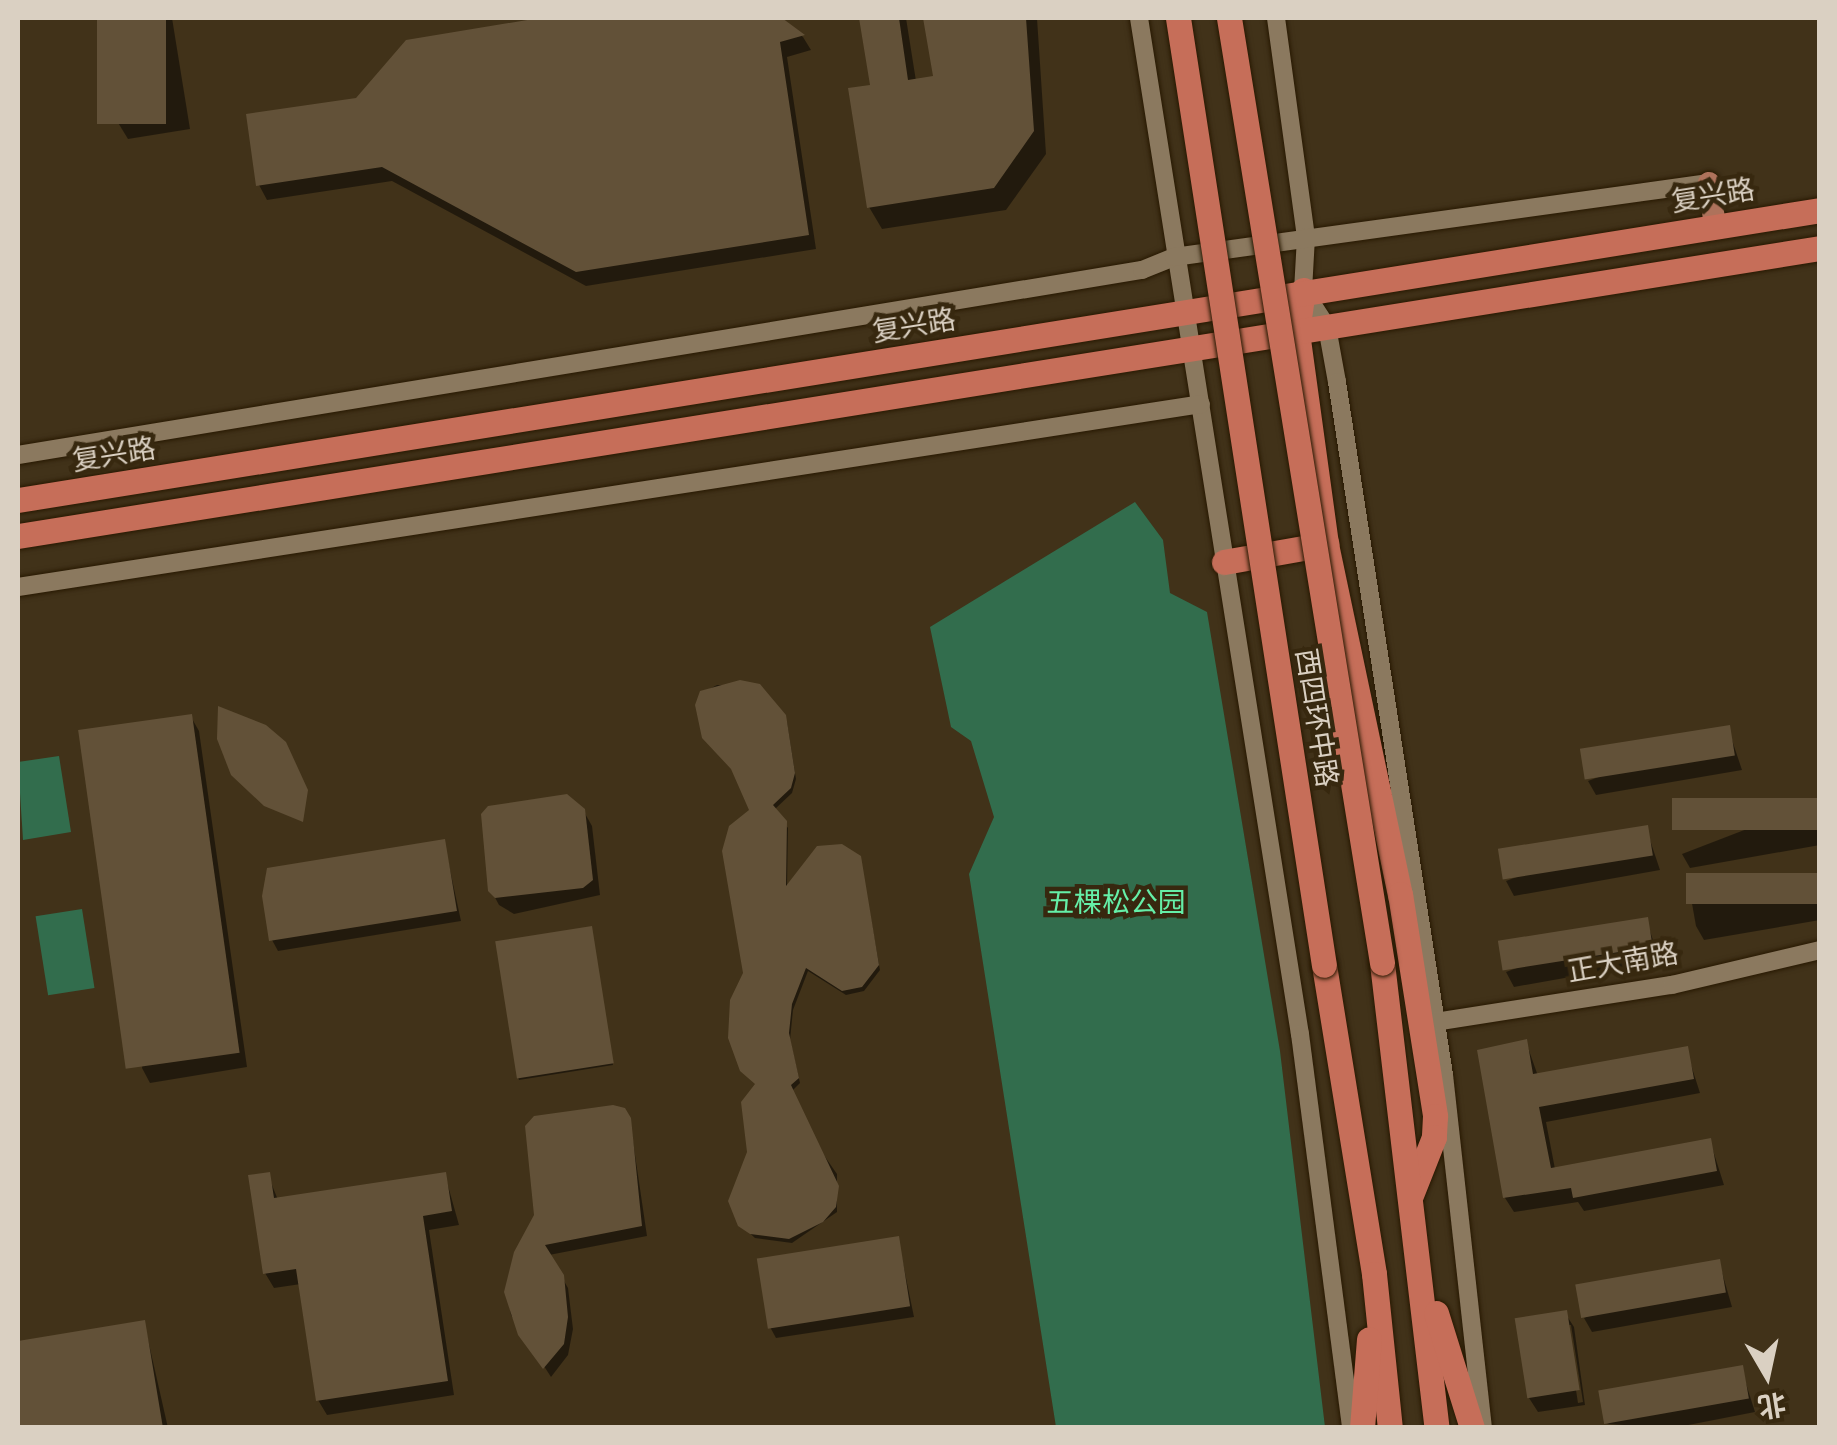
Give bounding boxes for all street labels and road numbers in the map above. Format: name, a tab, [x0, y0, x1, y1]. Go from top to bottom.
street label: 复兴路	[1669, 173, 1757, 219]
street label: 复兴路	[870, 303, 958, 349]
street label: 复兴路	[70, 432, 158, 478]
street label: 西四环中路	[1288, 646, 1344, 790]
street label: 正大南路	[1565, 937, 1681, 989]

